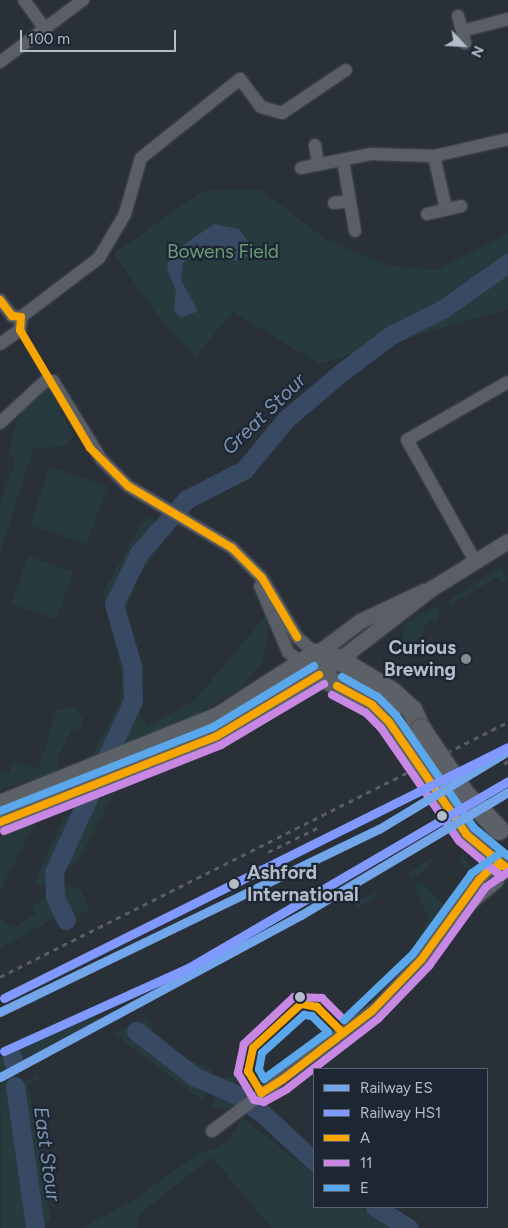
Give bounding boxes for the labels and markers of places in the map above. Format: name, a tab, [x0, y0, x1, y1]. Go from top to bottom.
place label: Curious Brewing	[384, 637, 456, 681]
marker: Curious Brewing	[460, 653, 472, 665]
unlabelled marker	[437, 811, 447, 821]
place label: Ashford International	[247, 862, 359, 906]
marker: Ashford International	[225, 875, 243, 893]
unlabelled marker	[295, 992, 305, 1002]

